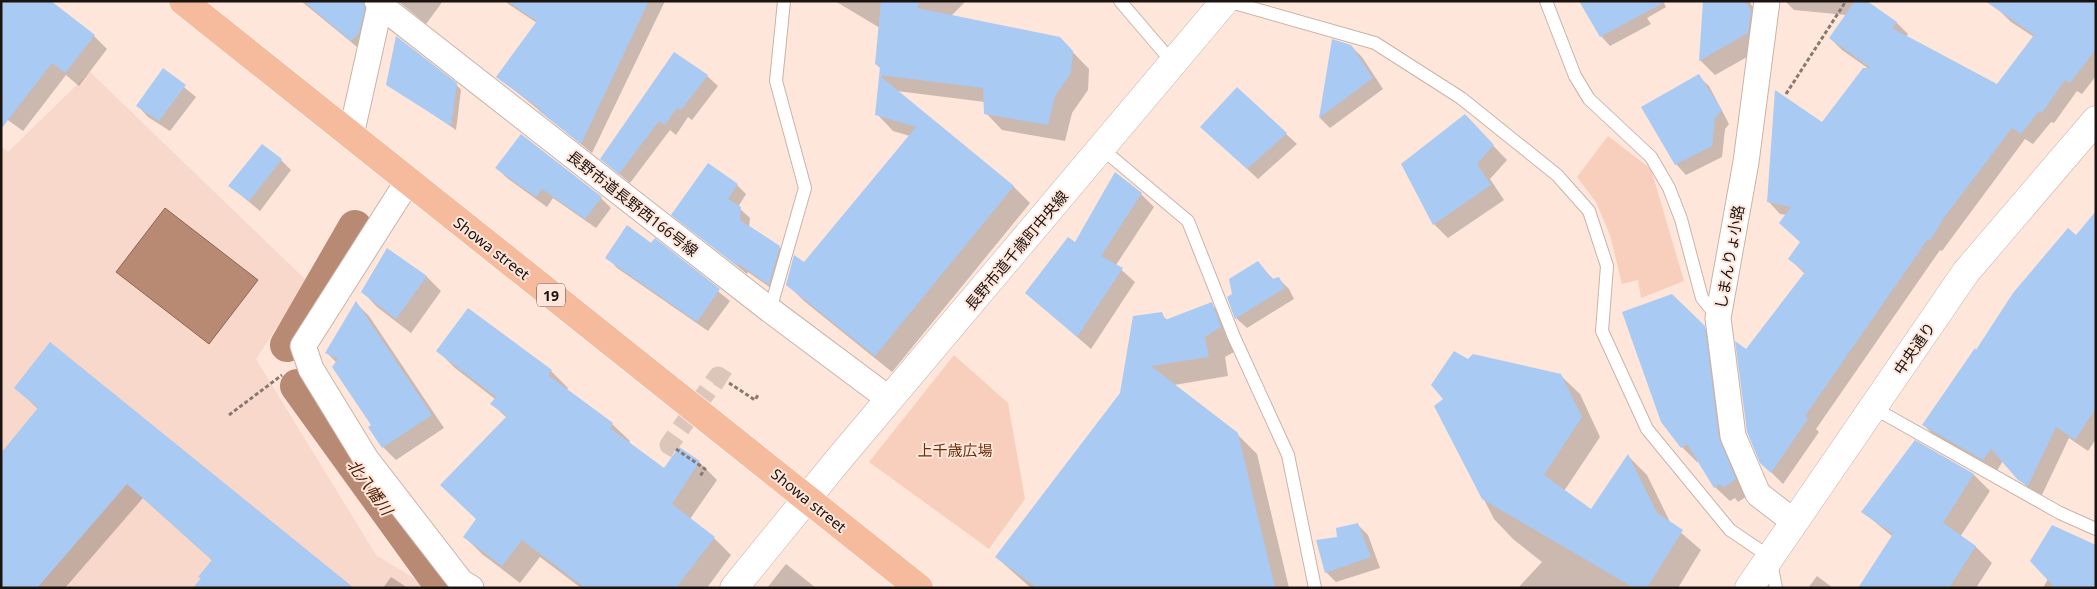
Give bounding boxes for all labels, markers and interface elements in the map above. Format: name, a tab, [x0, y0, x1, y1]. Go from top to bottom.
street label: 長野市道長野西166号線	[564, 146, 702, 260]
street label: 長野市道千歳町中央線	[960, 186, 1072, 314]
street label: しまんりょ小路	[1710, 204, 1748, 310]
street label: Showa street	[450, 212, 535, 284]
road number: 19	[537, 284, 565, 306]
street label: 中央通り	[1889, 318, 1939, 378]
park label: 上千歳広場	[917, 440, 993, 460]
water label: 北八幡川	[342, 455, 399, 521]
street label: Showa street	[767, 464, 851, 537]

